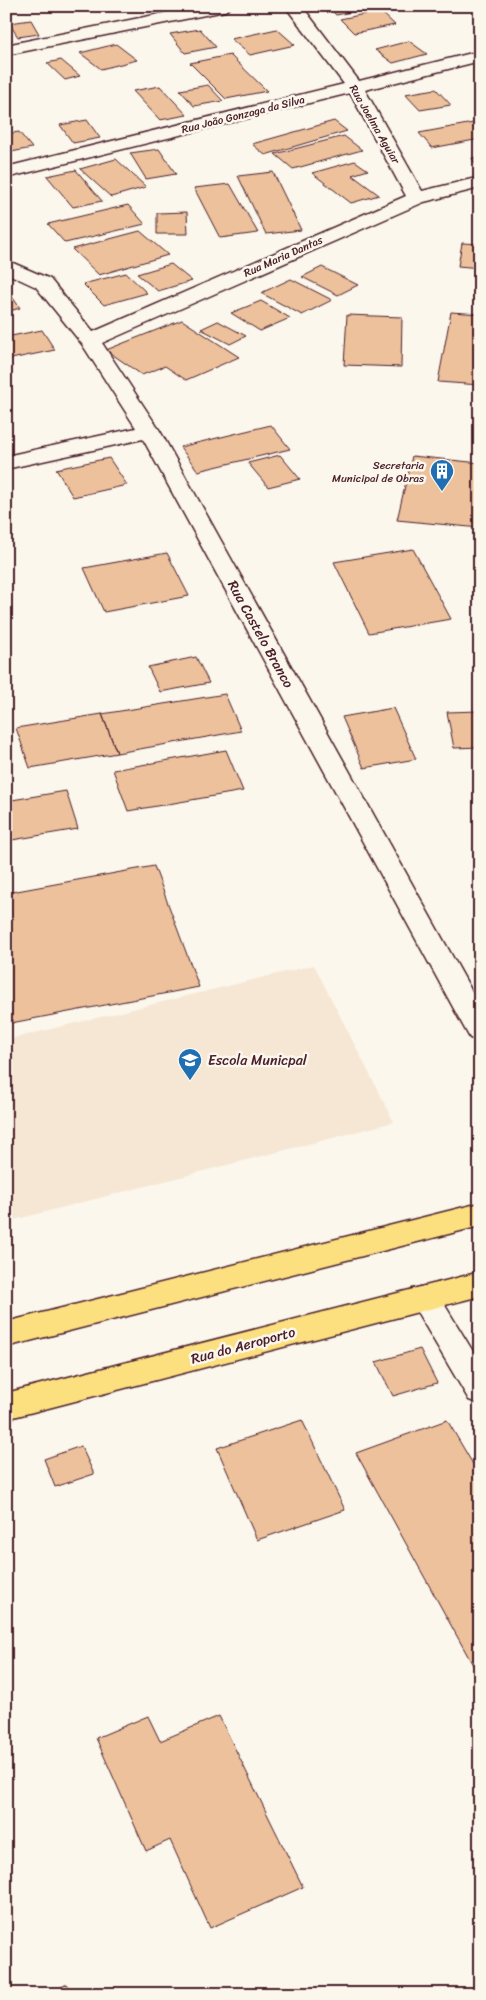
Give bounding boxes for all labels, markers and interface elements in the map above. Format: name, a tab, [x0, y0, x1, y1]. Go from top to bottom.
street label: Rua Joelma Aguiar	[344, 81, 406, 169]
street label: Rua João Gonzaga da Silva	[179, 90, 307, 139]
street label: Rua Maria Dantas	[241, 230, 327, 282]
place label: Secretaria Municipal de Obras	[332, 456, 425, 488]
building icon: Secretaria Municipal de Obras	[429, 458, 455, 492]
street label: Rua Castelo Branco	[220, 576, 301, 693]
school or university icon: Escola Municpal	[177, 1047, 203, 1081]
place label: Escola Municpal	[208, 1048, 308, 1073]
street label: Rua do Aeroporto	[188, 1320, 298, 1371]

